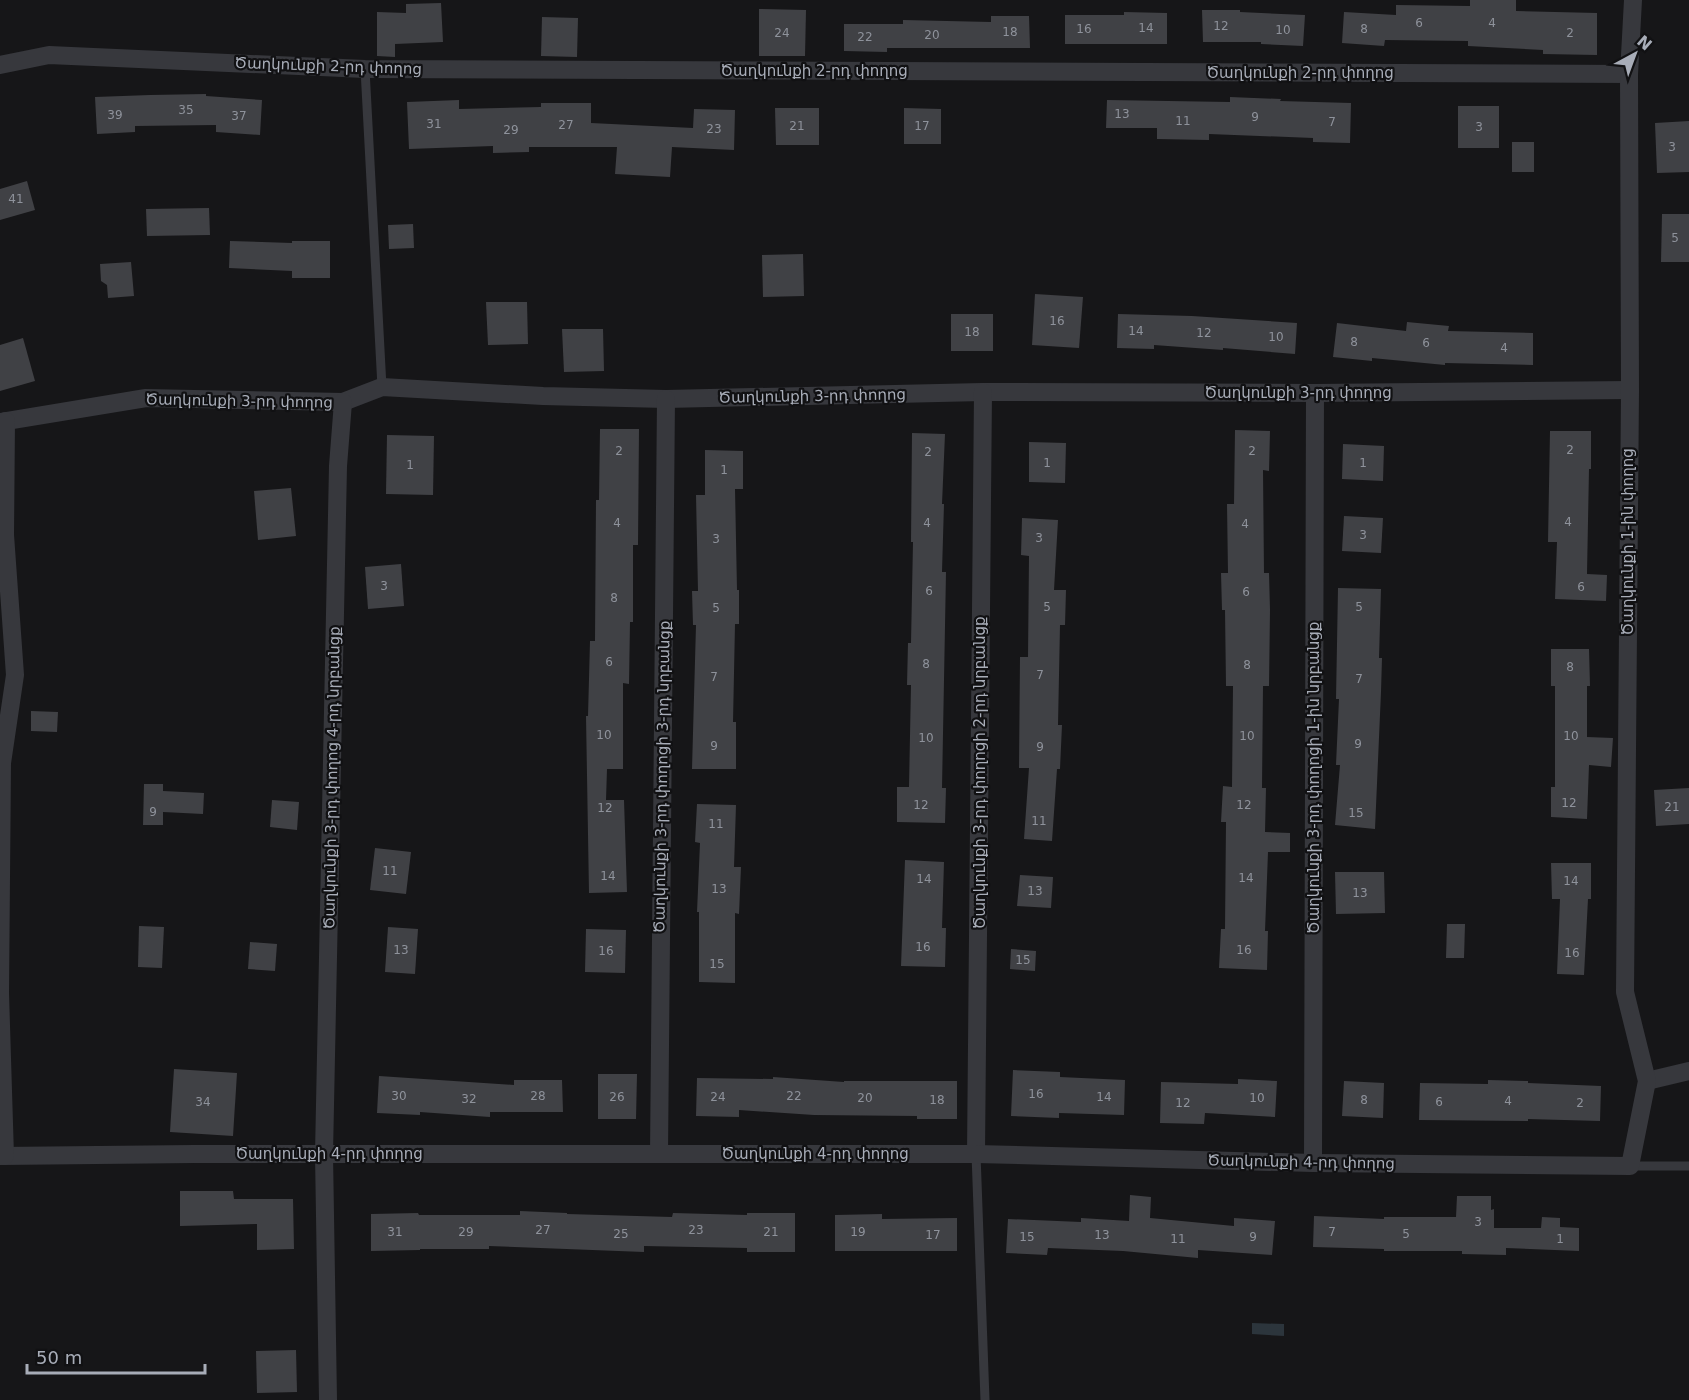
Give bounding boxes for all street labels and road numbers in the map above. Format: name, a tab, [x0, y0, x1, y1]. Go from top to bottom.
street label: Ծաղկունքի 2-րդ փողոց	[234, 54, 422, 78]
street label: Ծաղկունքի 2-րդ փողոց	[720, 62, 908, 80]
street label: Ծաղկունքի 2-րդ փողոց	[1206, 64, 1394, 82]
street label: Ծաղկունքի 3-րդ փողոց	[1204, 384, 1392, 402]
street label: Ծաղկունքի 3-րդ փողոց	[718, 385, 906, 407]
street label: Ծաղկունքի 3-րդ փողոց	[145, 390, 333, 412]
street label: Ծաղկունքի 1-ին փողոց	[1619, 448, 1637, 636]
street label: Ծաղկունքի 3-րդ փողոցի 2-րդ նրբանցք	[971, 617, 989, 929]
street label: Ծաղկունքի 3-րդ փողոցի 3-րդ նրբանցք	[650, 620, 674, 934]
street label: Ծաղկունքի 3-րդ փողոցի 1-ին նրբանցք	[1305, 622, 1323, 934]
street label: Ծաղկունքի 3-րդ փողոց 4-րդ նրբանցք	[320, 626, 344, 930]
street label: Ծաղկունքի 4-րդ փողոց	[235, 1145, 423, 1163]
street label: Ծաղկունքի 4-րդ փողոց	[721, 1145, 909, 1163]
street label: Ծաղկունքի 4-րդ փողոց	[1207, 1151, 1395, 1173]

